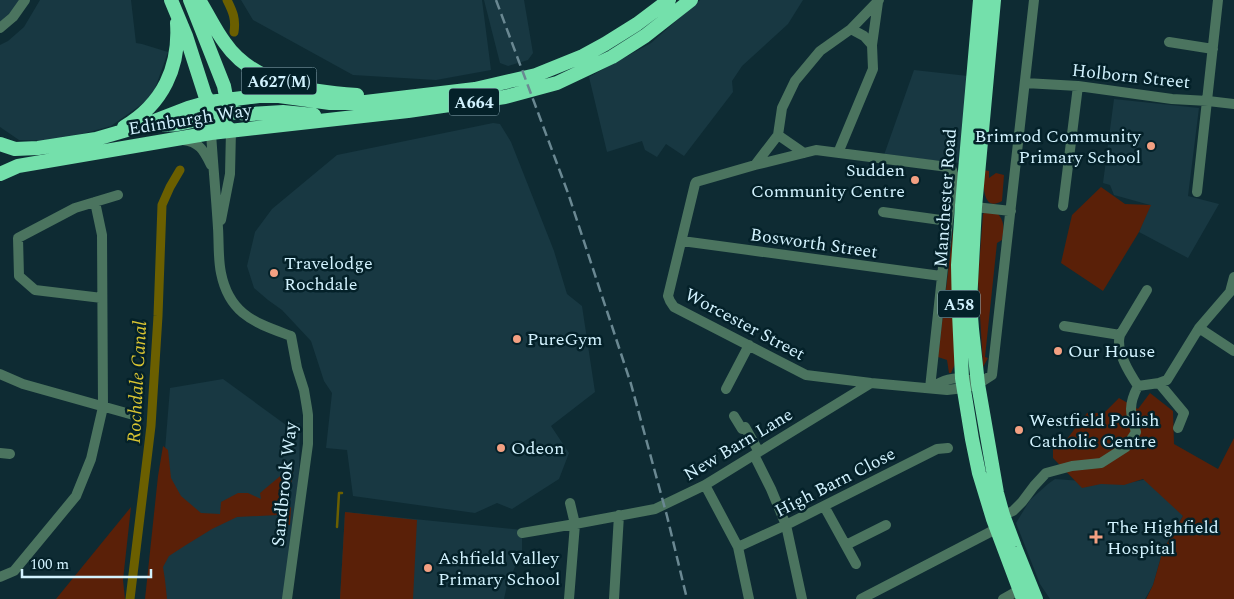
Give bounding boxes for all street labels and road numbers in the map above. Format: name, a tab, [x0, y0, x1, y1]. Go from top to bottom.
street label: Holborn Street	[1070, 57, 1191, 96]
road number: A627(M)	[242, 68, 316, 94]
road number: A664	[449, 88, 499, 115]
street label: Edinburgh Way	[127, 96, 255, 143]
street label: Manchester Road	[927, 128, 964, 268]
street label: Bosworth Street	[748, 221, 879, 266]
street label: Worcester Street	[680, 281, 810, 368]
road number: A58	[938, 290, 980, 318]
street label: New Barn Lane	[678, 401, 798, 488]
street label: Sandbrook Way	[265, 419, 305, 548]
street label: High Barn Close	[770, 440, 900, 524]

